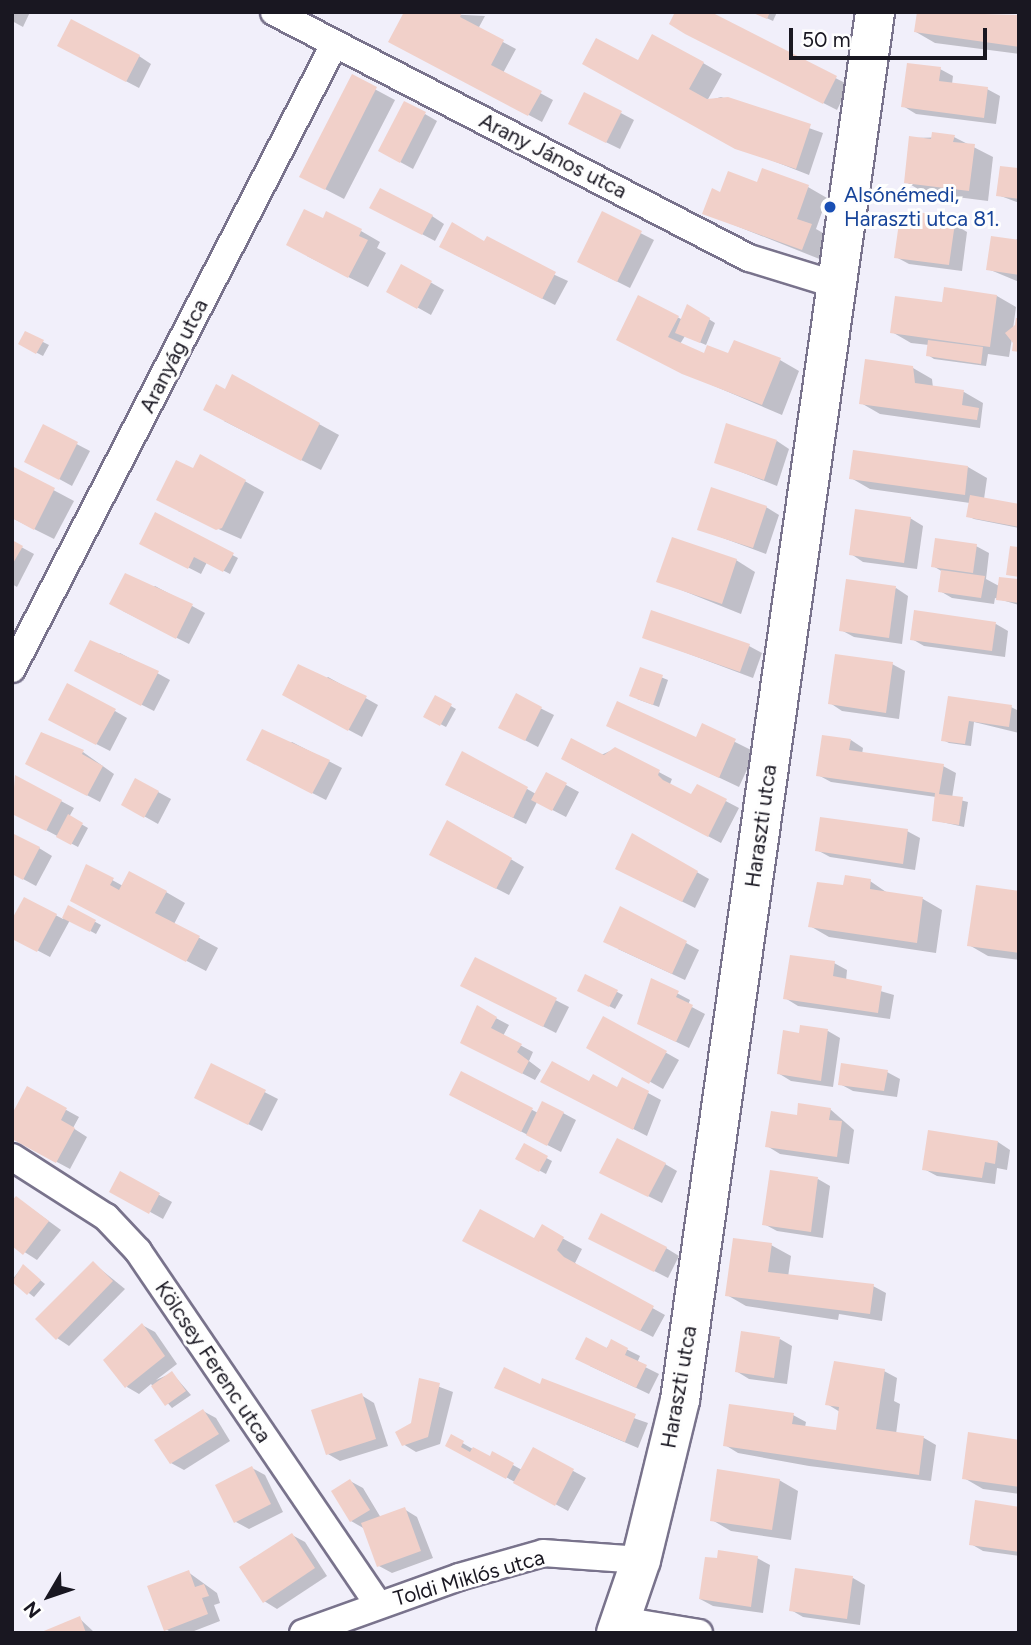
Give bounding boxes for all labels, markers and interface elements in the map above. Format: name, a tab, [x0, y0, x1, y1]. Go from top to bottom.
scale bar	[793, 14, 991, 58]
text: 50 m	[802, 27, 851, 52]
street label: Arany János utca	[475, 108, 631, 204]
place label: Alsónémedi, Haraszti utca 81.	[844, 182, 999, 232]
marker: Alsónémedi, Haraszti utca 81.	[822, 199, 838, 215]
street label: Aranyág utca	[135, 295, 213, 417]
street label: Haraszti utca	[740, 763, 782, 889]
street label: Kölcsey Ferenc utca	[150, 1277, 276, 1447]
street label: Haraszti utca	[656, 1324, 702, 1450]
street label: Toldi Miklós utca	[391, 1544, 547, 1612]
north arrow	[14, 1561, 84, 1631]
text: N	[19, 1597, 46, 1622]

